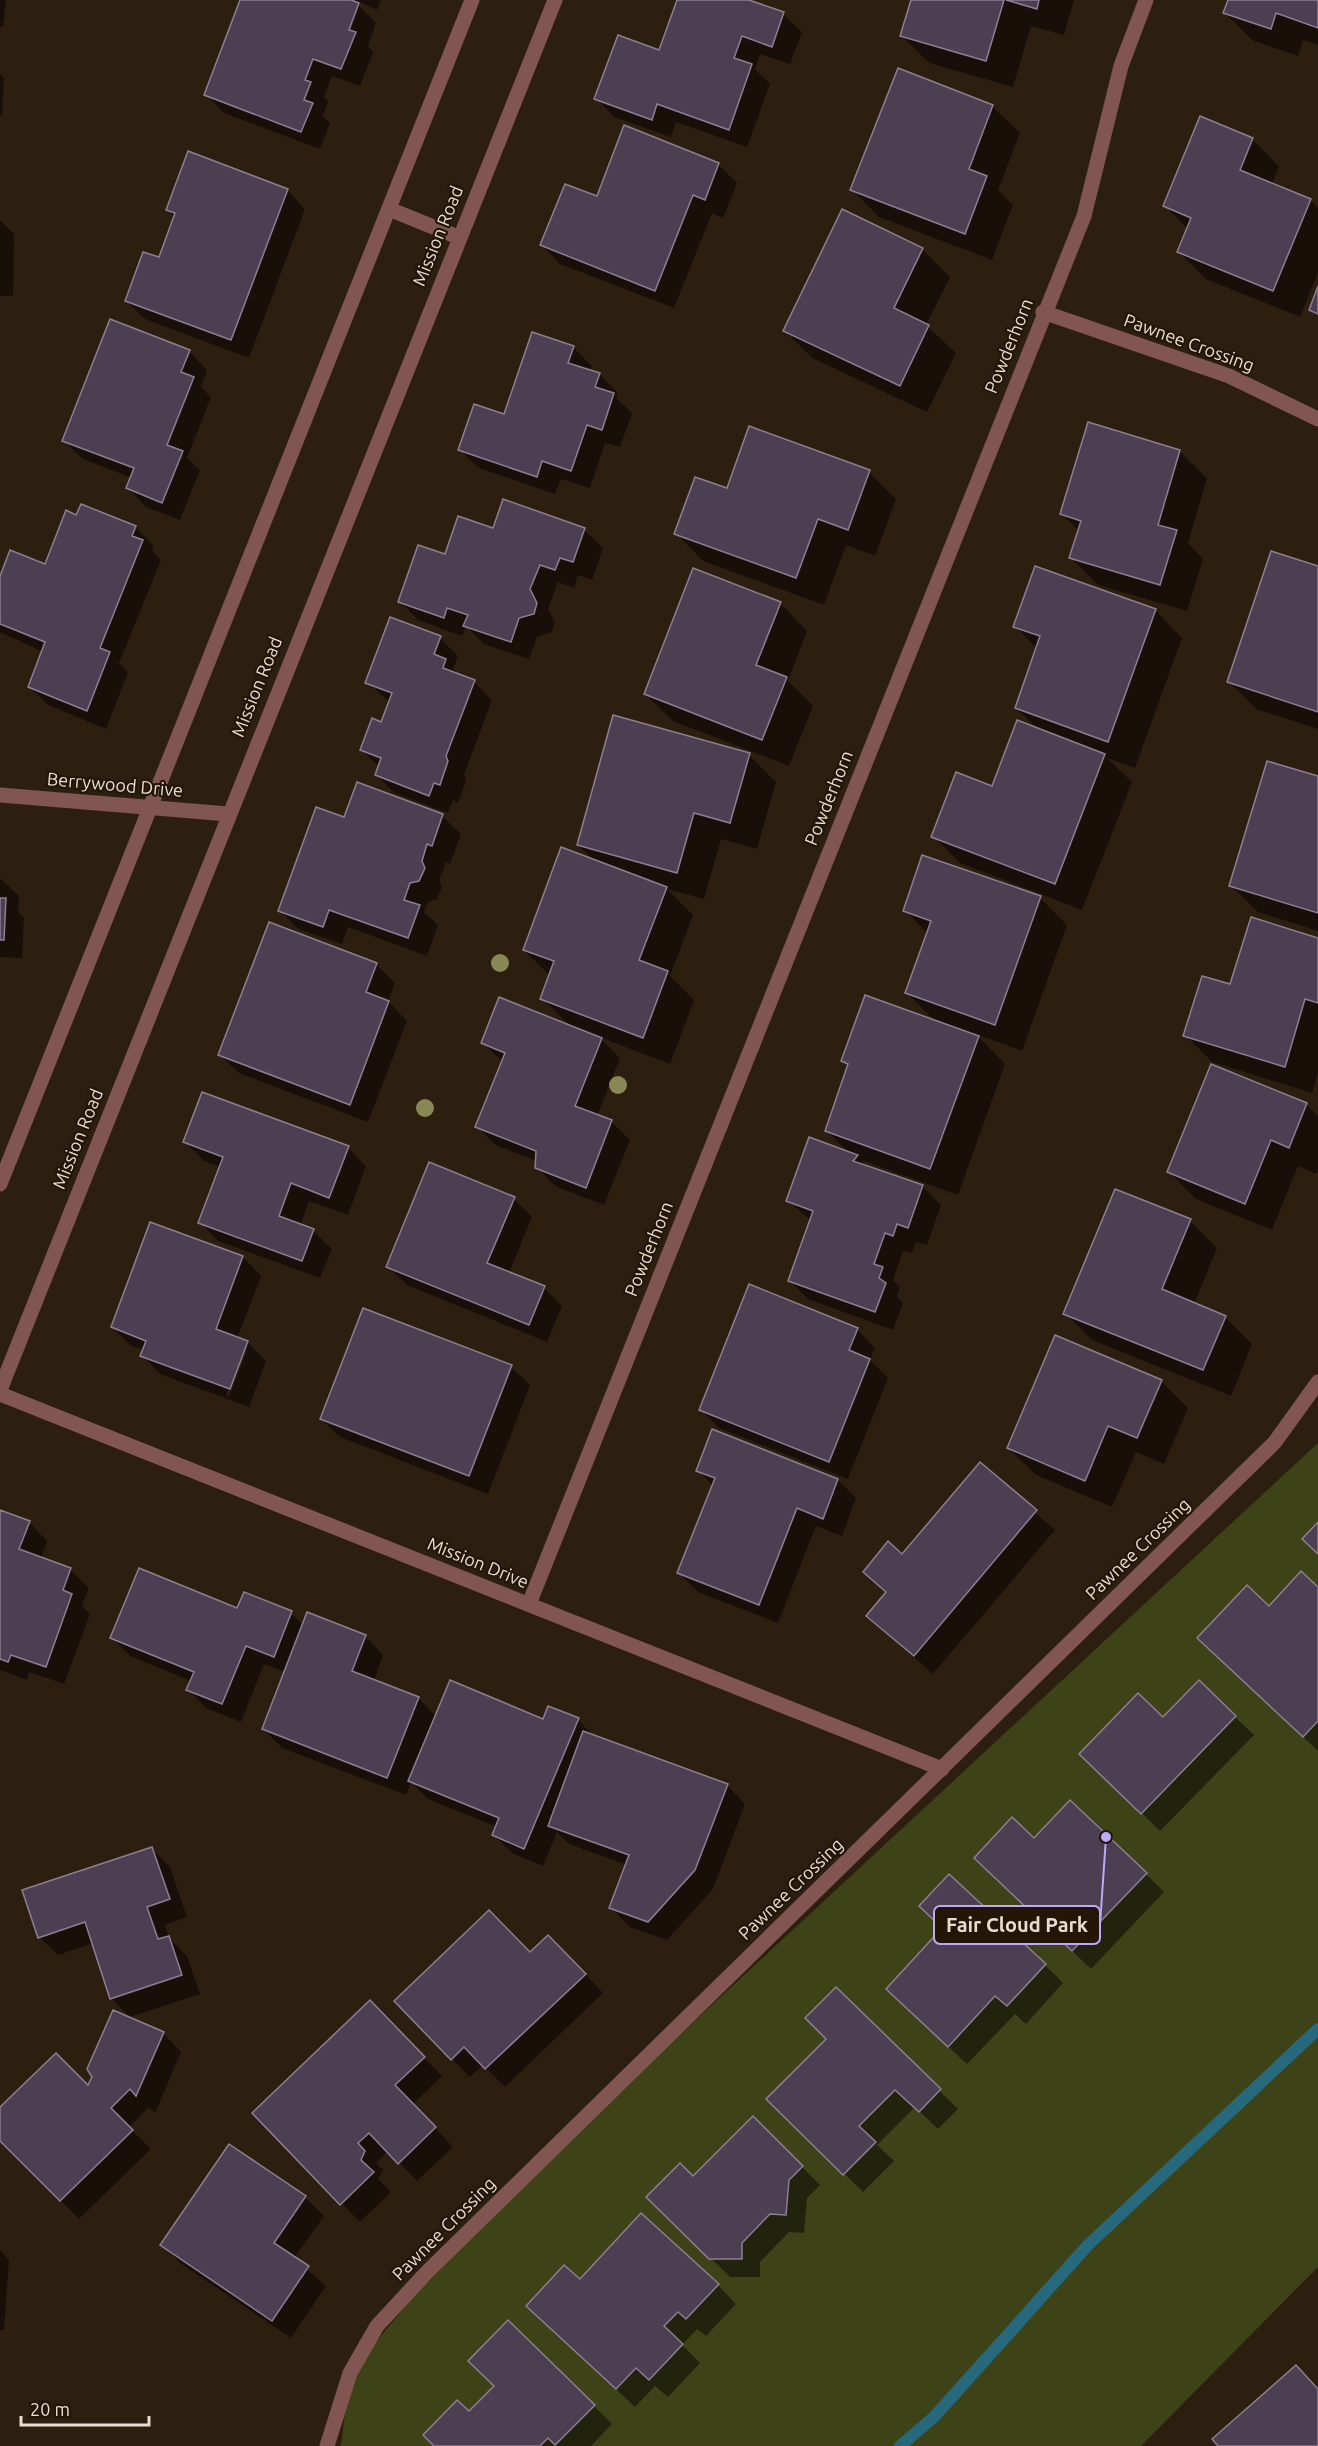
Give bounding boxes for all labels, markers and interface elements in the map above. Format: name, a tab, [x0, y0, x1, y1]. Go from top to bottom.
street label: Mission Road	[408, 183, 466, 289]
street label: Powderhorn	[980, 295, 1036, 396]
street label: Pawnee Crossing	[1122, 309, 1257, 375]
street label: Mission Road	[227, 634, 285, 740]
street label: Powderhorn	[800, 747, 856, 848]
street label: Berrywood Drive	[46, 768, 184, 800]
street label: Mission Road	[48, 1086, 106, 1192]
street label: Powderhorn	[620, 1198, 676, 1299]
street label: Pawnee Crossing	[1081, 1493, 1194, 1603]
street label: Mission Drive	[425, 1533, 532, 1591]
street label: Pawnee Crossing	[734, 1833, 847, 1943]
callout: Fair Cloud Park	[934, 1906, 1100, 1944]
text: Fair Cloud Park	[946, 1913, 1088, 1936]
street label: Pawnee Crossing	[388, 2173, 499, 2284]
scale bar	[21, 2389, 148, 2427]
text: 20 m	[30, 2399, 70, 2419]

